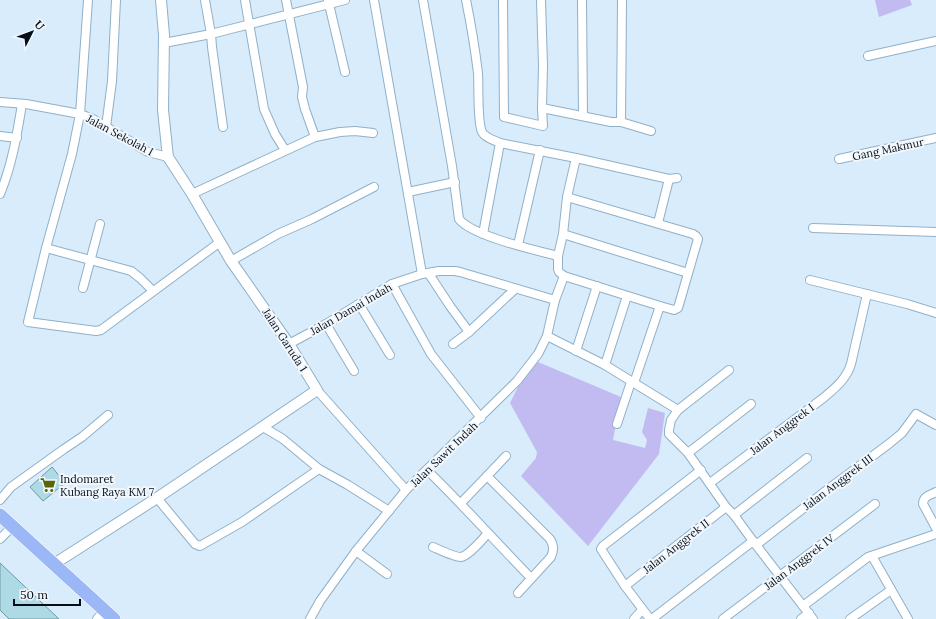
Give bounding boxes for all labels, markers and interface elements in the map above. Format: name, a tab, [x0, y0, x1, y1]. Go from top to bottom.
north arrow	[12, 12, 52, 52]
text: U	[31, 18, 48, 34]
street label: Jalan Sekolah I	[83, 111, 156, 159]
street label: Gang Makmur	[851, 135, 925, 163]
street label: Jalan Damai Indah	[307, 280, 395, 339]
street label: Jalan Garuda 1	[259, 305, 311, 374]
street label: Jalan Anggrek I	[746, 400, 817, 458]
street label: Jalan Sawit Indah	[407, 418, 481, 490]
street label: Jalan Anggrek III	[799, 451, 876, 513]
place label: Indomaret Kubang Raya KM 7	[60, 472, 154, 499]
supermarket icon: Indomaret Kubang Raya KM 7	[39, 476, 57, 494]
street label: Jalan Anggrek II	[639, 516, 712, 577]
street label: Jalan Anggrek IV	[760, 531, 837, 593]
scale bar	[14, 581, 80, 607]
text: 50 m	[20, 587, 48, 602]

